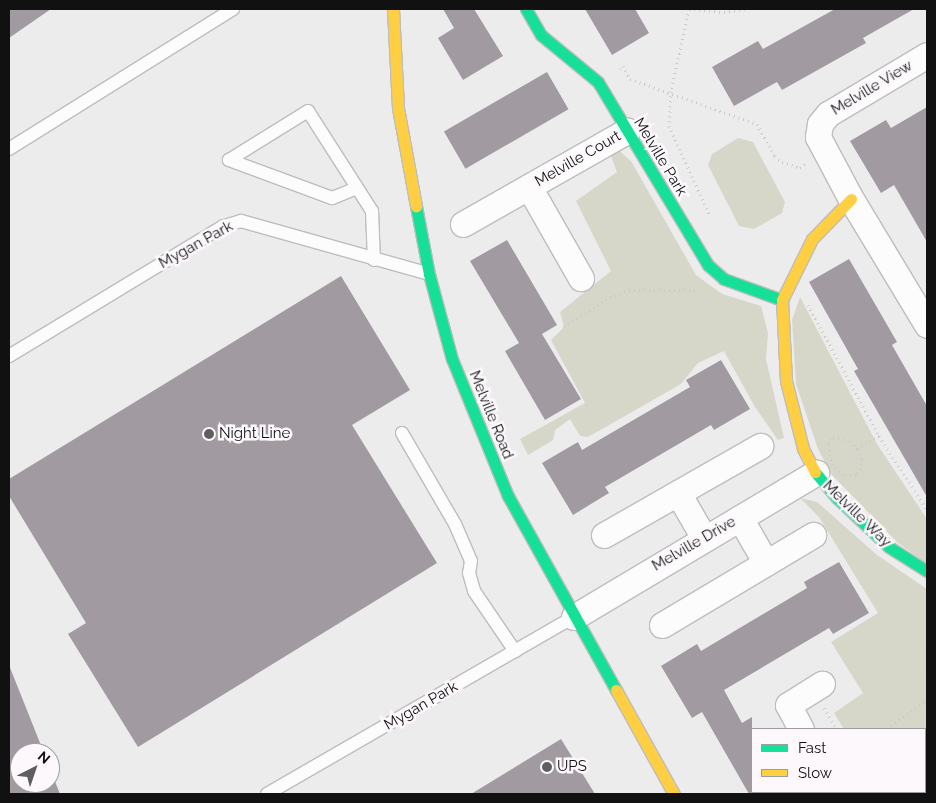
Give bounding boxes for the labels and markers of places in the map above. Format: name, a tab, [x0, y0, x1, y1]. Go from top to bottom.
place label: Night Line	[219, 425, 290, 443]
marker: Night Line	[203, 428, 215, 440]
place label: UPS	[557, 758, 587, 776]
marker: UPS	[541, 761, 553, 773]

